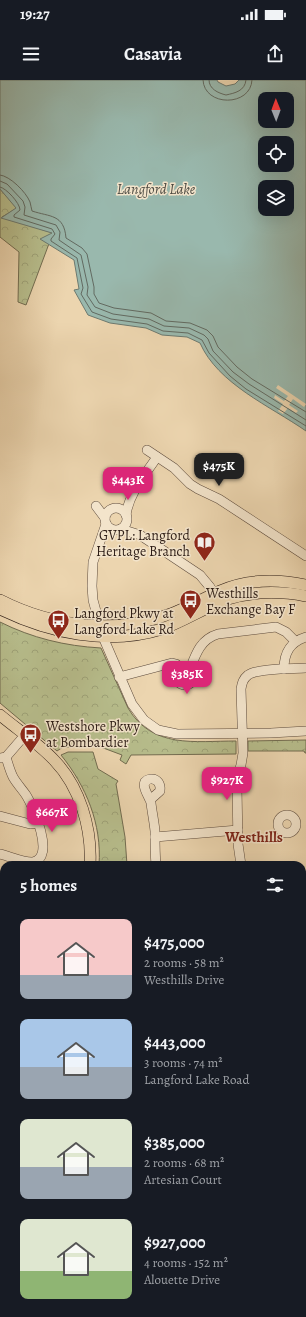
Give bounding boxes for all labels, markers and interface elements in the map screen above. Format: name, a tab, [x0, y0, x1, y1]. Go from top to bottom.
text: 19:27	[20, 4, 50, 24]
text: Casavia	[124, 42, 182, 66]
icon: menu	[20, 43, 42, 65]
icon: share	[264, 43, 286, 65]
north arrow	[258, 92, 294, 128]
map controls	[258, 92, 294, 216]
button: locate	[258, 136, 294, 172]
water label: Langford Lake	[117, 179, 196, 199]
button: layers	[258, 180, 294, 216]
pin: $475K	[191, 453, 247, 487]
text: $475K	[203, 457, 235, 474]
pin: $443K	[100, 467, 156, 501]
text: $443K	[112, 471, 144, 488]
place label: GVPL: Langford Heritage Branch	[96, 526, 191, 561]
library icon: GVPL: Langford Heritage Branch	[192, 530, 218, 563]
place label: Westhills Exchange Bay F	[205, 584, 295, 619]
bus stop icon: Westhills Exchange Bay F	[178, 588, 204, 621]
place label: Langford Pkwy at Langford Lake Rd	[74, 604, 174, 639]
bus stop icon: Langford Pkwy at Langford Lake Rd	[45, 608, 71, 641]
pin: $385K	[159, 661, 215, 695]
text: $385K	[171, 665, 203, 682]
place label: Westshore Pkwy at Bombardier	[45, 717, 140, 752]
bus stop icon: Westshore Pkwy at Bombardier	[17, 721, 43, 754]
pin: $927K	[199, 767, 255, 801]
text: $927K	[211, 771, 243, 788]
pin: $667K	[24, 799, 80, 833]
text: $667K	[36, 803, 68, 820]
district label: Westhills	[224, 827, 283, 847]
text: 5 homes	[20, 874, 77, 897]
icon: filters	[264, 874, 286, 896]
text: $475,000	[144, 931, 205, 954]
icon: home	[52, 935, 100, 983]
text: 2 rooms · 58 m²	[144, 954, 224, 971]
text: Westhills Drive	[144, 971, 224, 988]
text: $443,000	[144, 1031, 205, 1054]
icon: home	[52, 1035, 100, 1083]
text: 3 rooms · 74 m²	[144, 1054, 223, 1071]
text: Langford Lake Road	[144, 1071, 249, 1088]
text: $385,000	[144, 1131, 205, 1154]
icon: home	[52, 1135, 100, 1183]
text: 2 rooms · 68 m²	[144, 1154, 224, 1171]
text: Artesian Court	[144, 1171, 222, 1188]
text: $927,000	[144, 1231, 206, 1254]
icon: home	[52, 1235, 100, 1283]
text: 4 rooms · 152 m²	[144, 1254, 228, 1271]
text: Alouette Drive	[144, 1271, 220, 1288]

